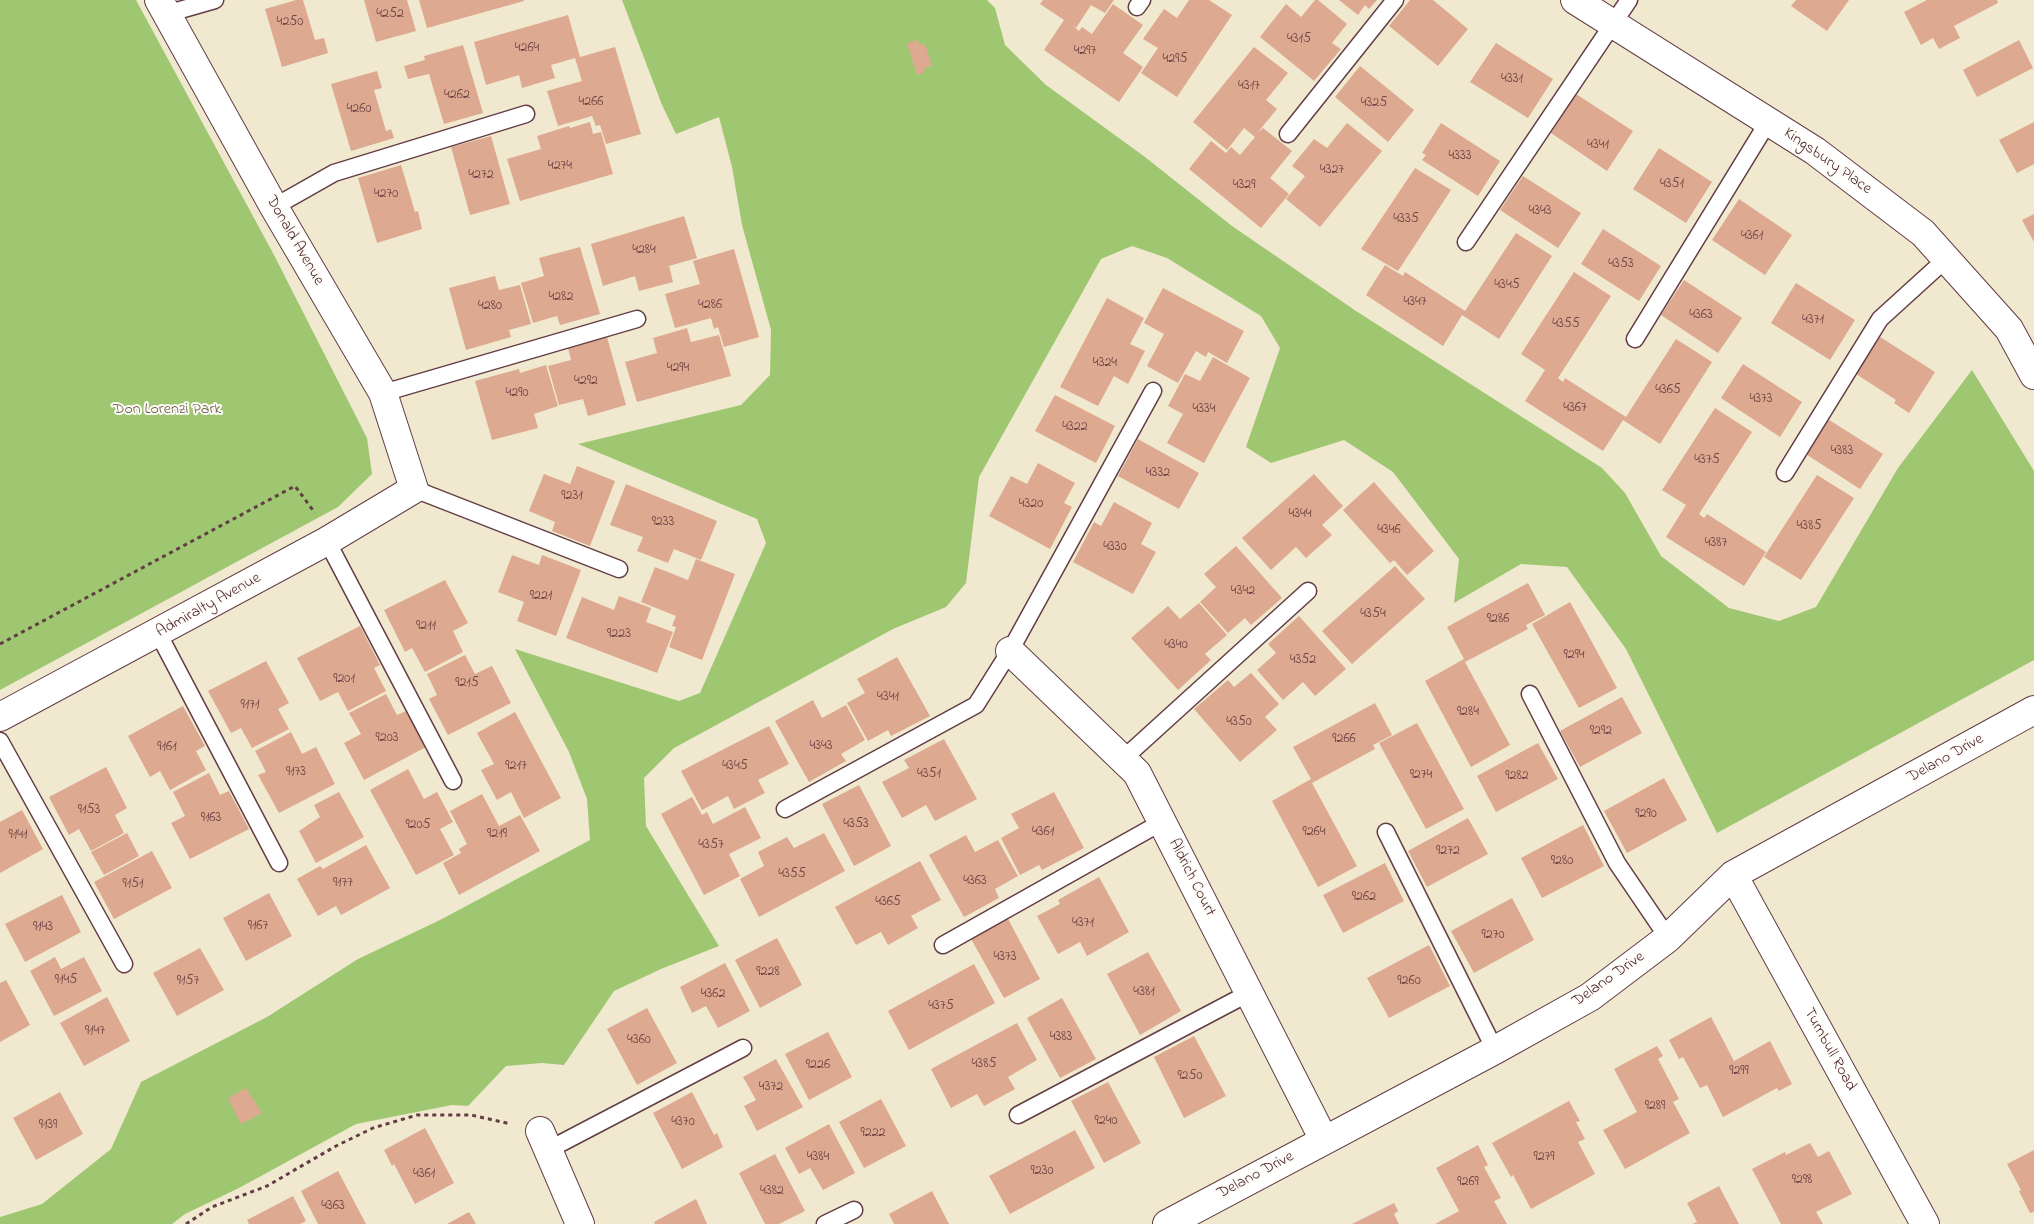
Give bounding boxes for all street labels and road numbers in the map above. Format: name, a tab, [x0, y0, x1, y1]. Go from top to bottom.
street label: Kingsbury Place	[1779, 125, 1875, 199]
street label: Donald Avenue	[261, 193, 327, 289]
street label: Admiralty Avenue	[153, 569, 265, 643]
street label: Delano Drive	[1905, 730, 1987, 788]
street label: Aldrich Court	[1163, 836, 1219, 920]
street label: Delano Drive	[1569, 948, 1649, 1012]
street label: Turnbull Road	[1798, 1005, 1860, 1095]
street label: Delano Drive	[1214, 1148, 1298, 1204]

